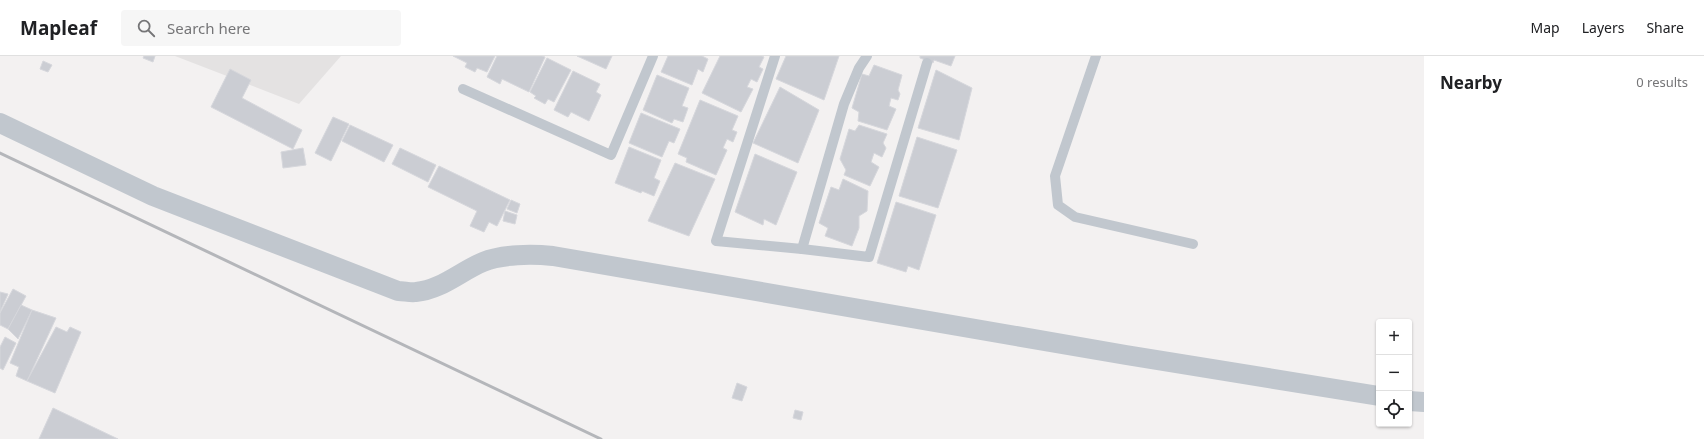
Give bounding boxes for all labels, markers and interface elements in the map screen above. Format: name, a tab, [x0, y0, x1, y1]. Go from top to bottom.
search box	[121, 10, 401, 46]
text: Mapleaf	[20, 15, 97, 41]
icon: search	[135, 17, 157, 39]
text: Search here	[167, 18, 251, 38]
text: Map	[1531, 18, 1560, 37]
text: Layers	[1582, 18, 1624, 37]
text: Share	[1646, 18, 1684, 37]
text: Nearby	[1440, 71, 1502, 94]
text: 0 results	[1636, 73, 1688, 91]
map controls	[1376, 319, 1412, 427]
button: +	[1376, 319, 1412, 355]
button: −	[1376, 355, 1412, 391]
button: locate	[1376, 391, 1412, 427]

